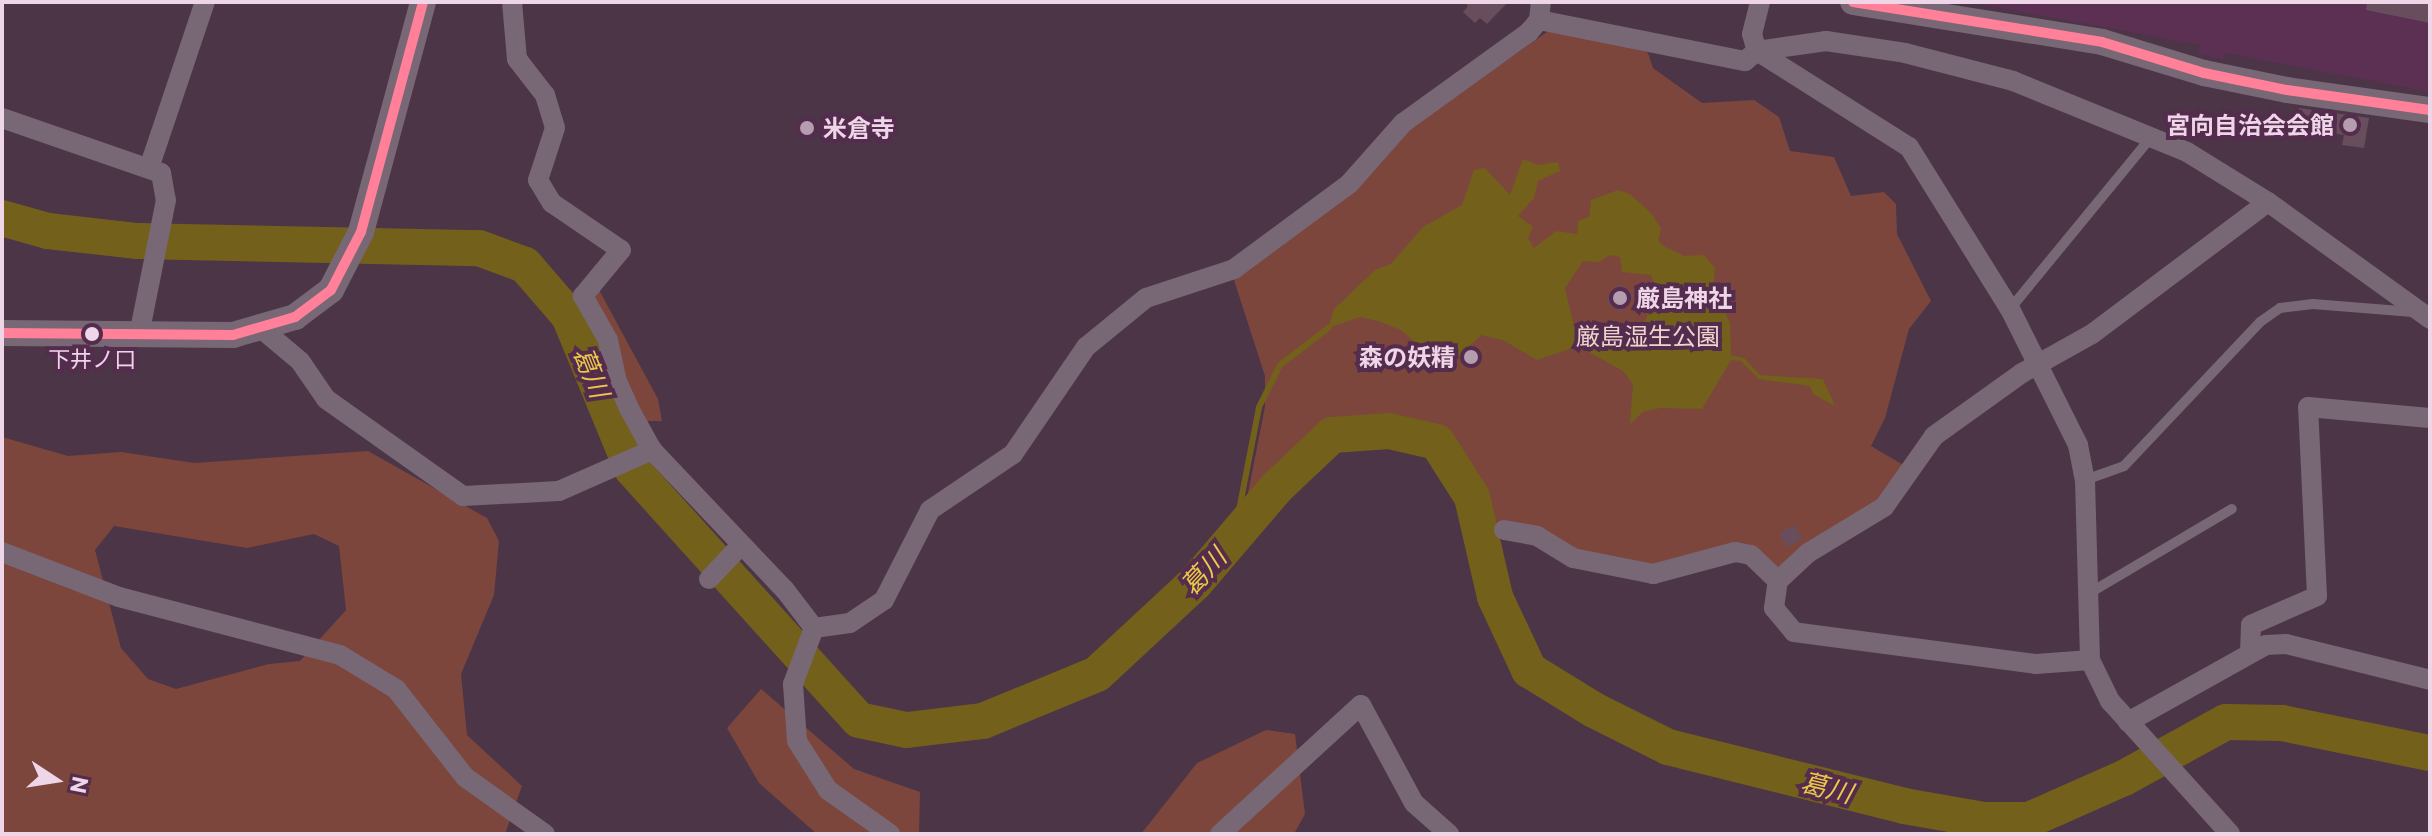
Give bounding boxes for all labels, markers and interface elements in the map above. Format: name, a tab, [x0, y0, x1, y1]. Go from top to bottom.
place label: 宮向自治会会館	[2166, 111, 2334, 139]
place label: 米倉寺	[823, 114, 895, 142]
marker: 宮向自治会会館	[2341, 116, 2359, 134]
marker: 米倉寺	[798, 119, 816, 137]
place label: 厳島神社	[1636, 284, 1732, 312]
marker: 厳島神社	[1611, 289, 1629, 307]
park label: 厳島湿生公園	[1576, 322, 1720, 350]
marker: 下井ノ口	[84, 326, 100, 342]
water label: 葛川	[568, 342, 616, 402]
place label: 森の妖精	[1359, 343, 1455, 371]
place label: 下井ノ口	[48, 346, 136, 372]
marker: 森の妖精	[1462, 348, 1480, 366]
water label: 葛川	[1174, 541, 1232, 601]
north arrow	[16, 740, 96, 820]
water label: 葛川	[1798, 766, 1856, 808]
text: N	[65, 774, 95, 796]

